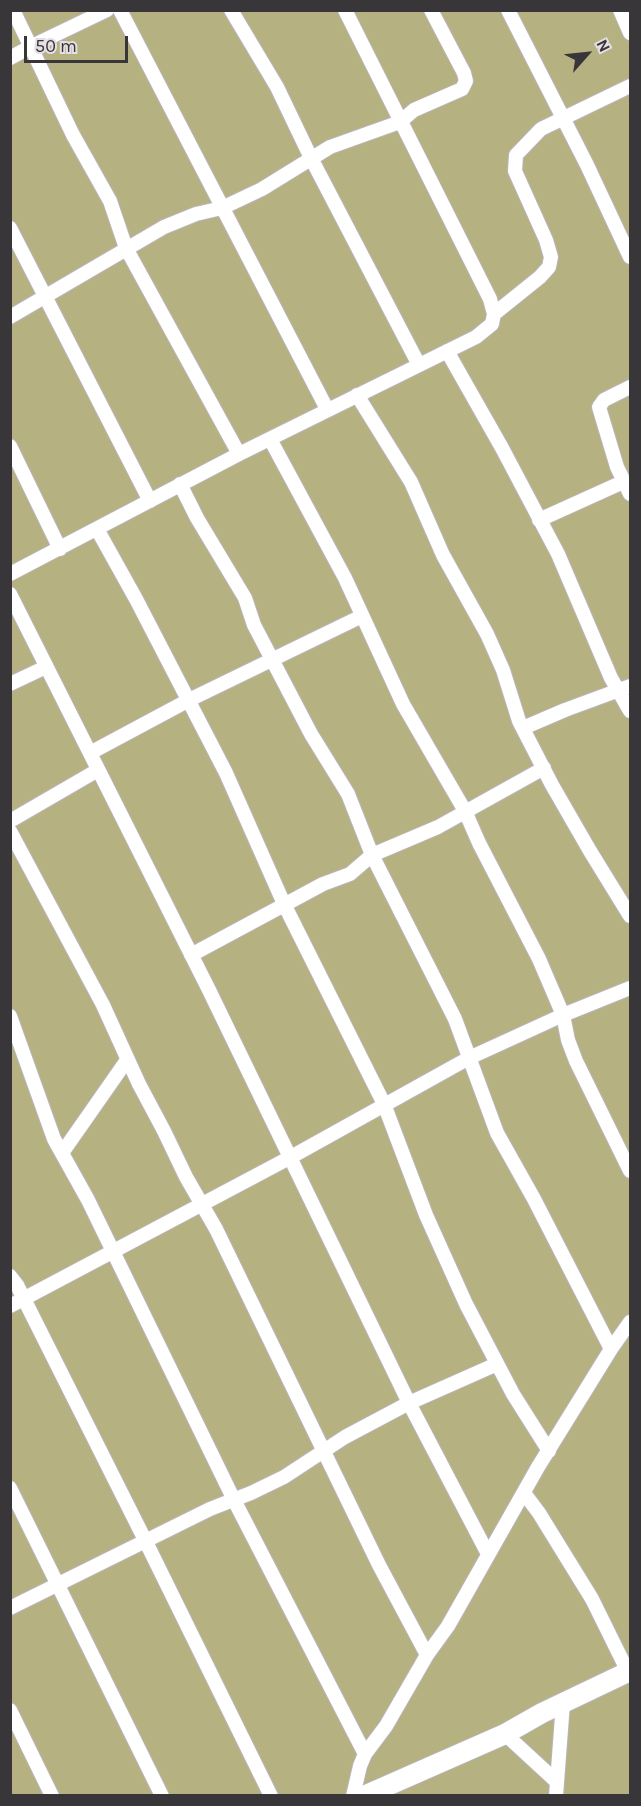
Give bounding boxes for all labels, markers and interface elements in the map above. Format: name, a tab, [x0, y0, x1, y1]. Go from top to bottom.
scale bar	[27, 24, 130, 62]
north arrow	[557, 24, 617, 84]
text: 50 m	[35, 35, 77, 57]
text: N	[592, 36, 615, 55]

